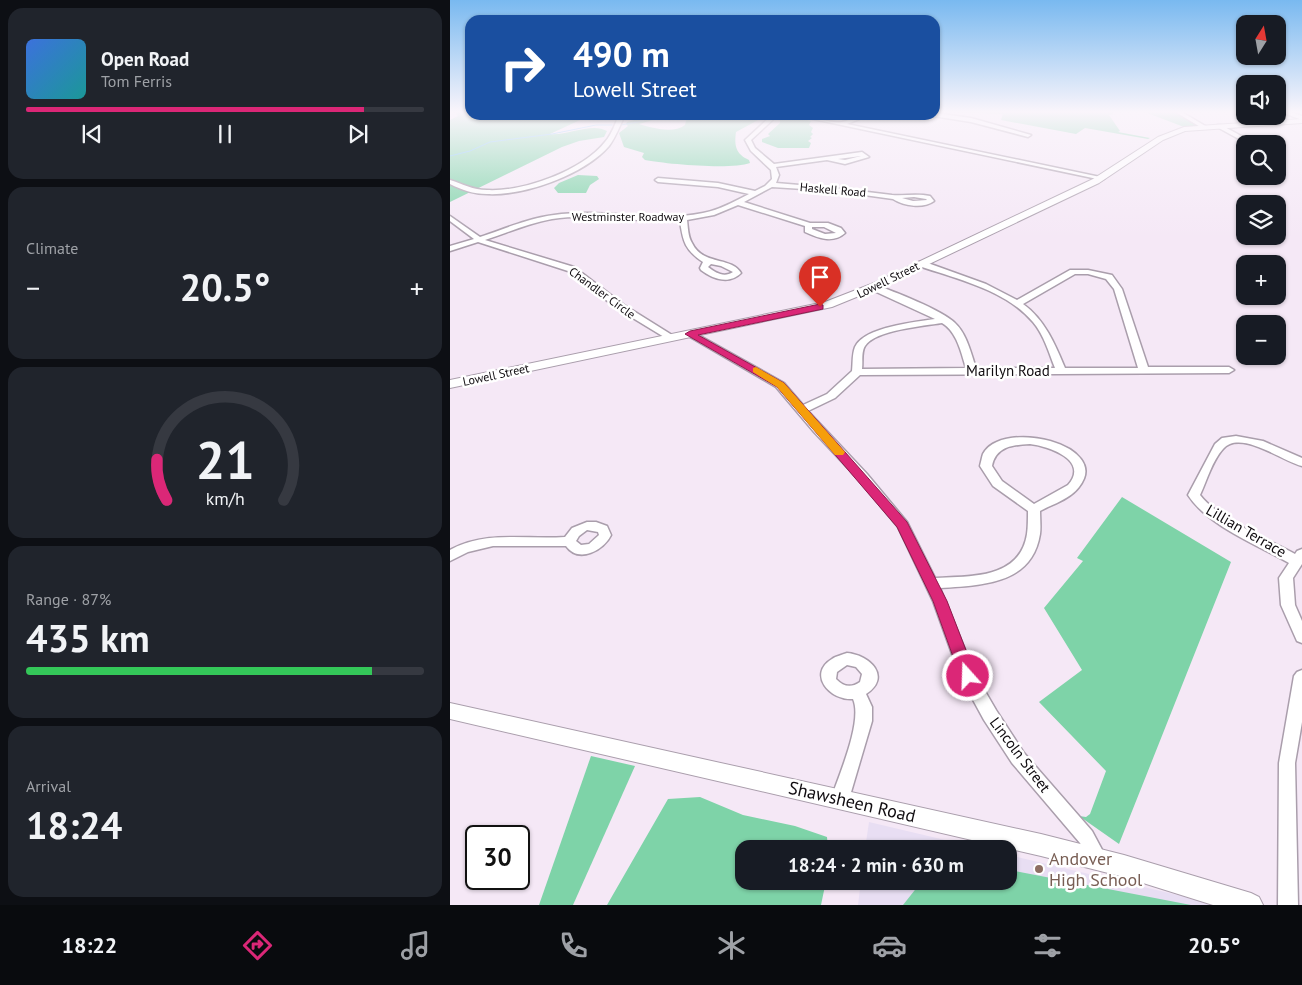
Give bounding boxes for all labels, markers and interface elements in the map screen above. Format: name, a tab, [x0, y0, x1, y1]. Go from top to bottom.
north arrow	[1236, 15, 1286, 65]
map controls	[1236, 15, 1286, 365]
text: 490 m	[573, 31, 670, 77]
icon: right	[490, 35, 555, 100]
text: Open Road	[101, 47, 189, 71]
text: Tom Ferris	[101, 71, 172, 91]
text: Lowell Street	[573, 75, 697, 103]
button: sound	[1236, 75, 1286, 125]
icon: previous	[78, 120, 106, 148]
icon: pause	[211, 120, 239, 148]
icon: next	[344, 120, 372, 148]
button: search	[1236, 135, 1286, 185]
street label: Haskell Road	[799, 179, 867, 200]
button: layers	[1236, 195, 1286, 245]
street label: Westminster Roadway	[572, 209, 685, 224]
text: Climate	[26, 238, 78, 258]
button: +	[1236, 255, 1286, 305]
pin	[799, 256, 841, 307]
street label: Lowell Street	[854, 258, 921, 301]
text: 20.5°	[180, 262, 270, 311]
street label: Chandler Circle	[566, 263, 638, 322]
icon: arrive	[806, 263, 834, 291]
text: −	[26, 269, 40, 306]
text: +	[410, 269, 424, 306]
button: −	[1236, 315, 1286, 365]
street label: Lowell Street	[461, 360, 530, 389]
street label: Marilyn Road	[966, 361, 1050, 380]
text: 21	[196, 426, 254, 493]
text: km/h	[205, 487, 245, 510]
street label: Lillian Terrace	[1203, 500, 1290, 561]
text: Range · 87%	[26, 589, 111, 609]
text: 435 km	[26, 613, 150, 662]
position arrow	[941, 649, 993, 701]
street label: Lincoln Street	[986, 713, 1055, 796]
text: Arrival	[26, 776, 71, 796]
street label: Shawsheen Road	[786, 776, 918, 827]
text: 18:24	[26, 800, 122, 849]
speed limit sign: 30	[465, 825, 530, 890]
place label: Andover High School	[1049, 847, 1143, 891]
text: 18:24 · 2 min · 630 m	[788, 853, 964, 877]
marker: Andover High School	[1033, 863, 1045, 875]
icon: directions	[240, 928, 275, 963]
icon: music	[398, 928, 433, 963]
icon: phone	[556, 928, 591, 963]
icon: climate	[714, 928, 749, 963]
icon: car	[872, 928, 907, 963]
icon: filters	[1030, 928, 1065, 963]
text: 18:22	[61, 931, 117, 959]
text: 20.5°	[1188, 931, 1240, 959]

